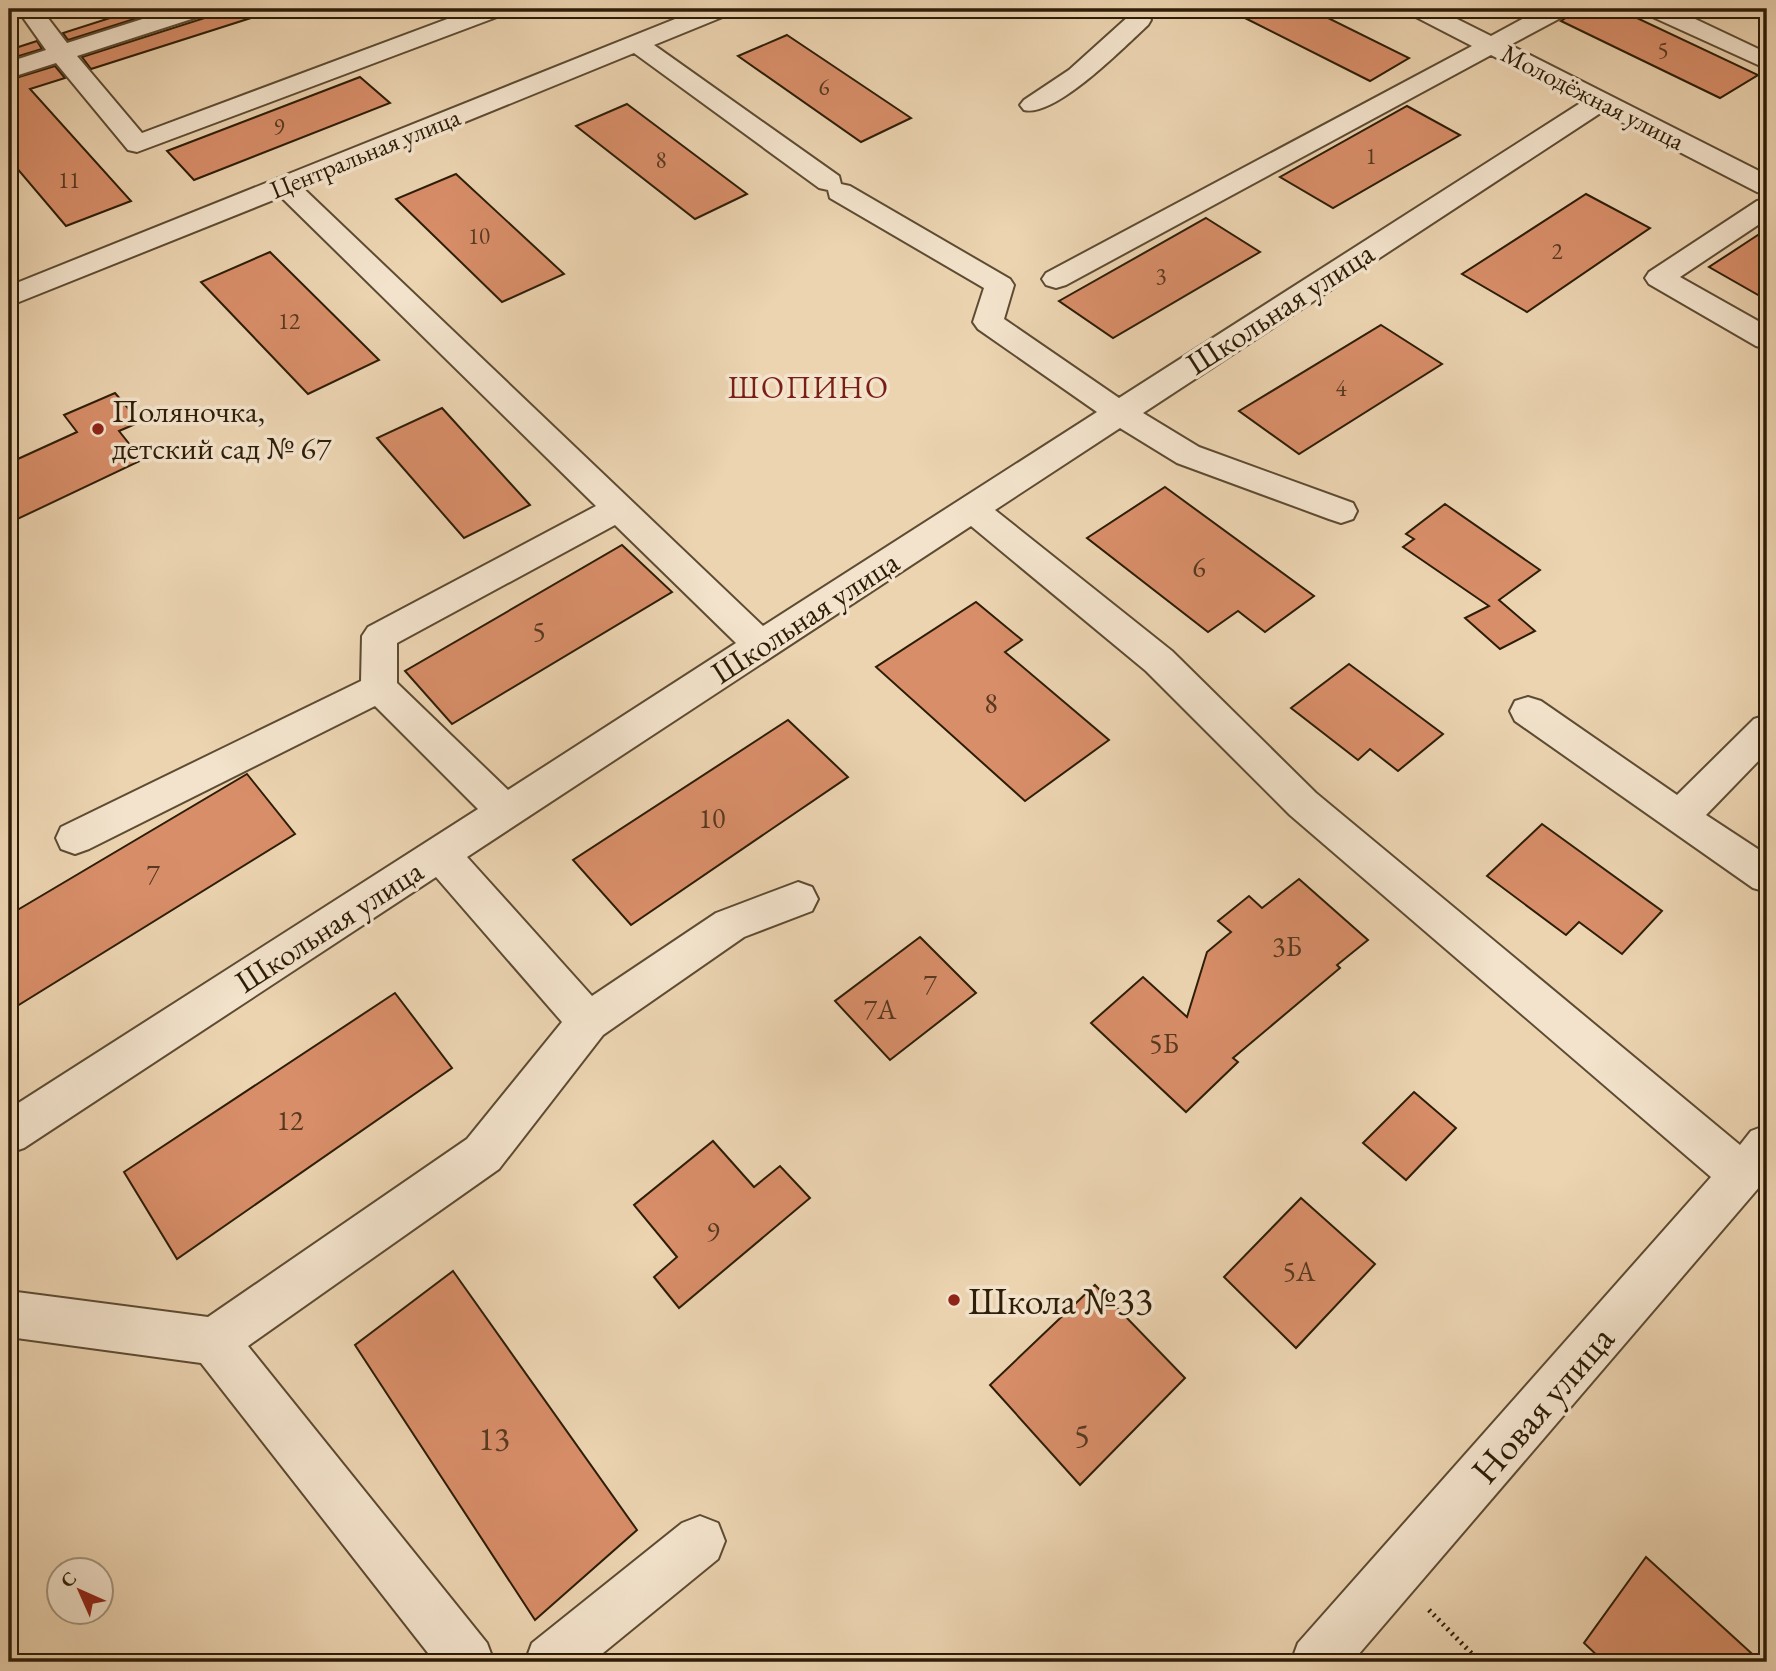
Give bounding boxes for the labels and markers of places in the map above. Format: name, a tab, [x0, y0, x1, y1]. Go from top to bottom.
place label: Поляночка, детский сад № 67	[112, 390, 332, 469]
marker: Поляночка, детский сад № 67	[90, 421, 106, 437]
place label: Школа №33	[968, 1276, 1153, 1325]
marker: Школа №33	[946, 1292, 962, 1308]

